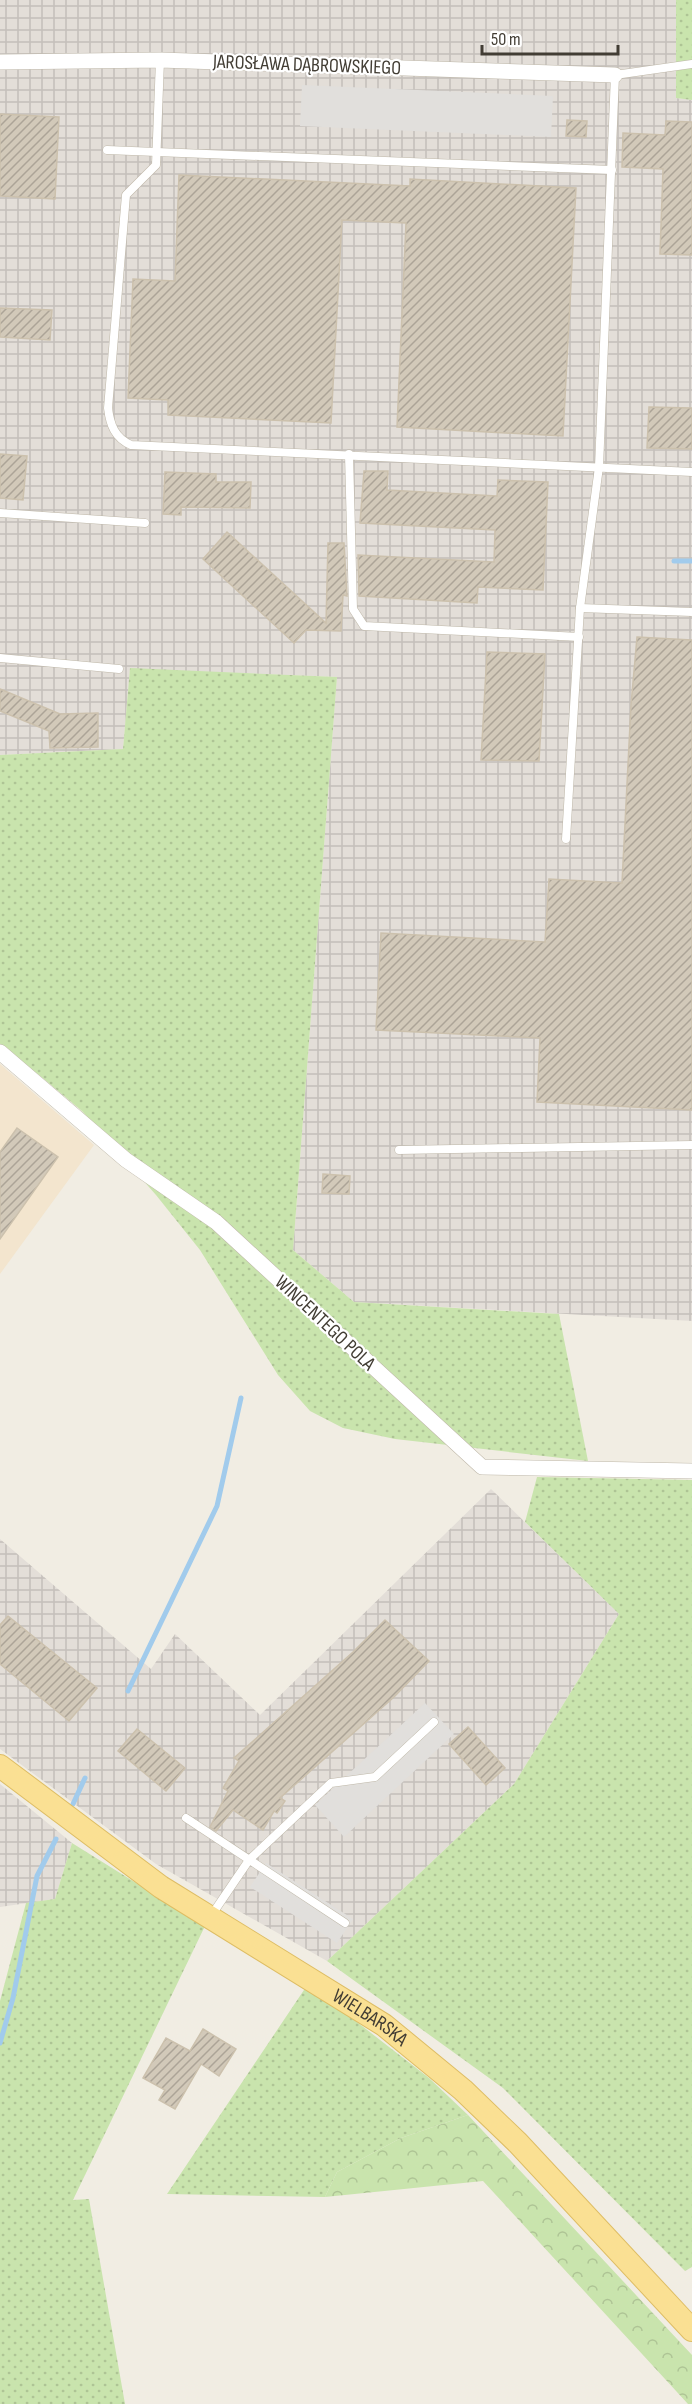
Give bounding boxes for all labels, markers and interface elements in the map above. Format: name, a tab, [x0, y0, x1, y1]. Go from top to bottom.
scale bar	[482, 18, 618, 56]
text: 50 m	[491, 29, 521, 50]
street label: JAROSŁAWA DĄBROWSKIEGO	[211, 50, 402, 80]
street label: WINCENTEGO POLA	[270, 1270, 381, 1376]
street label: WIELBARSKA	[328, 1984, 413, 2052]

